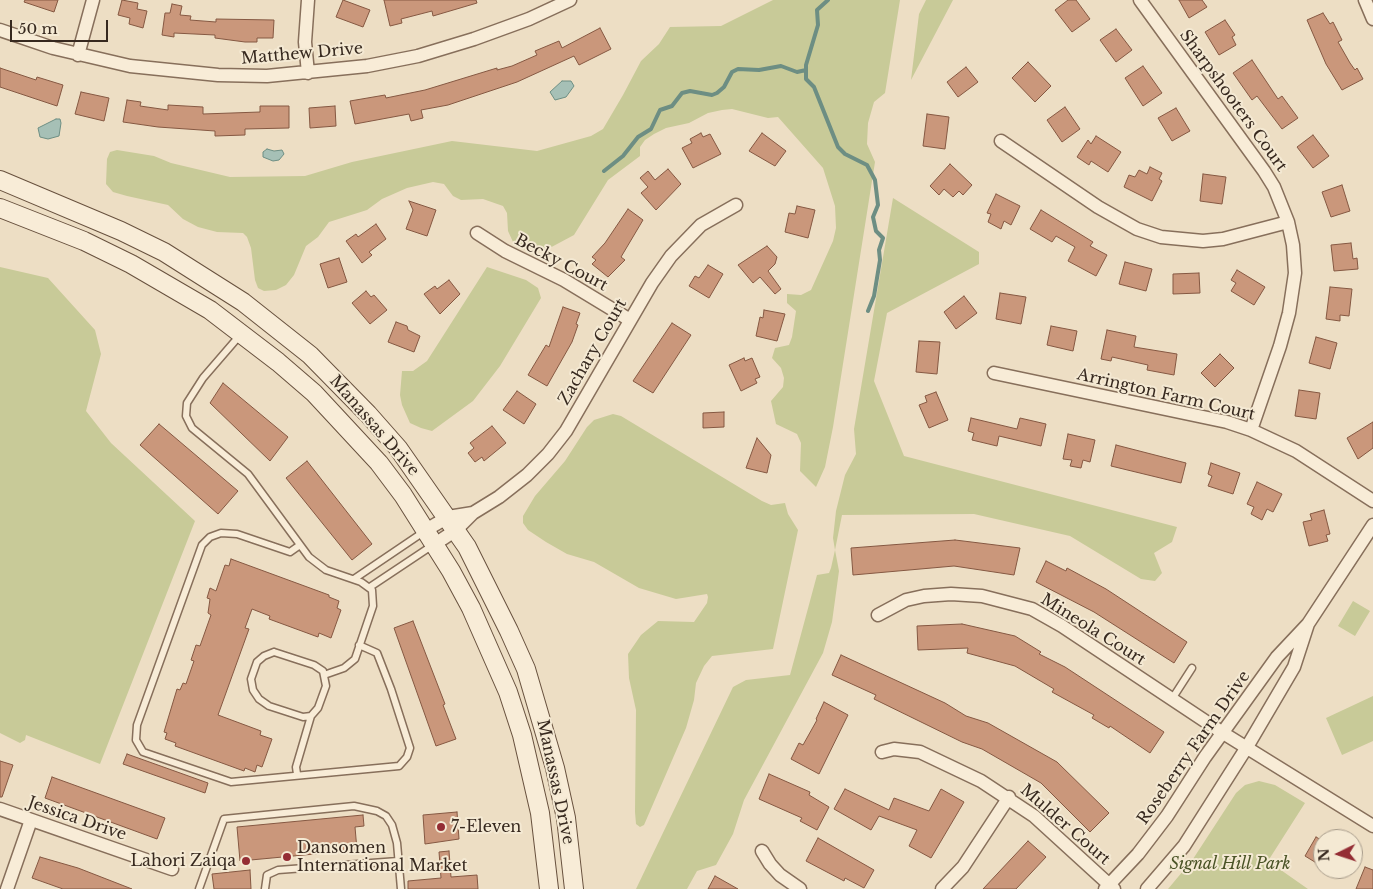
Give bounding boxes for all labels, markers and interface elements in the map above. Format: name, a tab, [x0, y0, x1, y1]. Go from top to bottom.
scale bar	[12, 10, 110, 42]
text: 50 m	[18, 19, 58, 38]
street label: Sharpshooters Court	[1175, 26, 1291, 176]
street label: Matthew Drive	[240, 39, 364, 69]
street label: Becky Court	[511, 230, 611, 296]
street label: Zachary Court	[555, 295, 631, 409]
street label: Arrington Farm Court	[1075, 365, 1257, 425]
street label: Manassas Drive	[325, 372, 423, 480]
street label: Mineola Court	[1037, 590, 1149, 670]
street label: Roseberry Farm Drive	[1134, 667, 1254, 829]
street label: Manassas Drive	[532, 718, 578, 846]
street label: Mulder Court	[1016, 781, 1114, 869]
street label: Jessica Drive	[25, 793, 129, 845]
place label: 7-Eleven	[451, 817, 521, 837]
marker: 7-Eleven	[435, 821, 447, 833]
north arrow	[1313, 829, 1363, 879]
place label: Dansomen International Market	[297, 838, 467, 876]
text: N	[1315, 848, 1333, 862]
place label: Lahori Zaiqa	[130, 851, 236, 871]
marker: Dansomen International Market	[281, 851, 293, 863]
park label: Signal Hill Park	[1169, 854, 1291, 874]
marker: Lahori Zaiqa	[240, 855, 252, 867]

